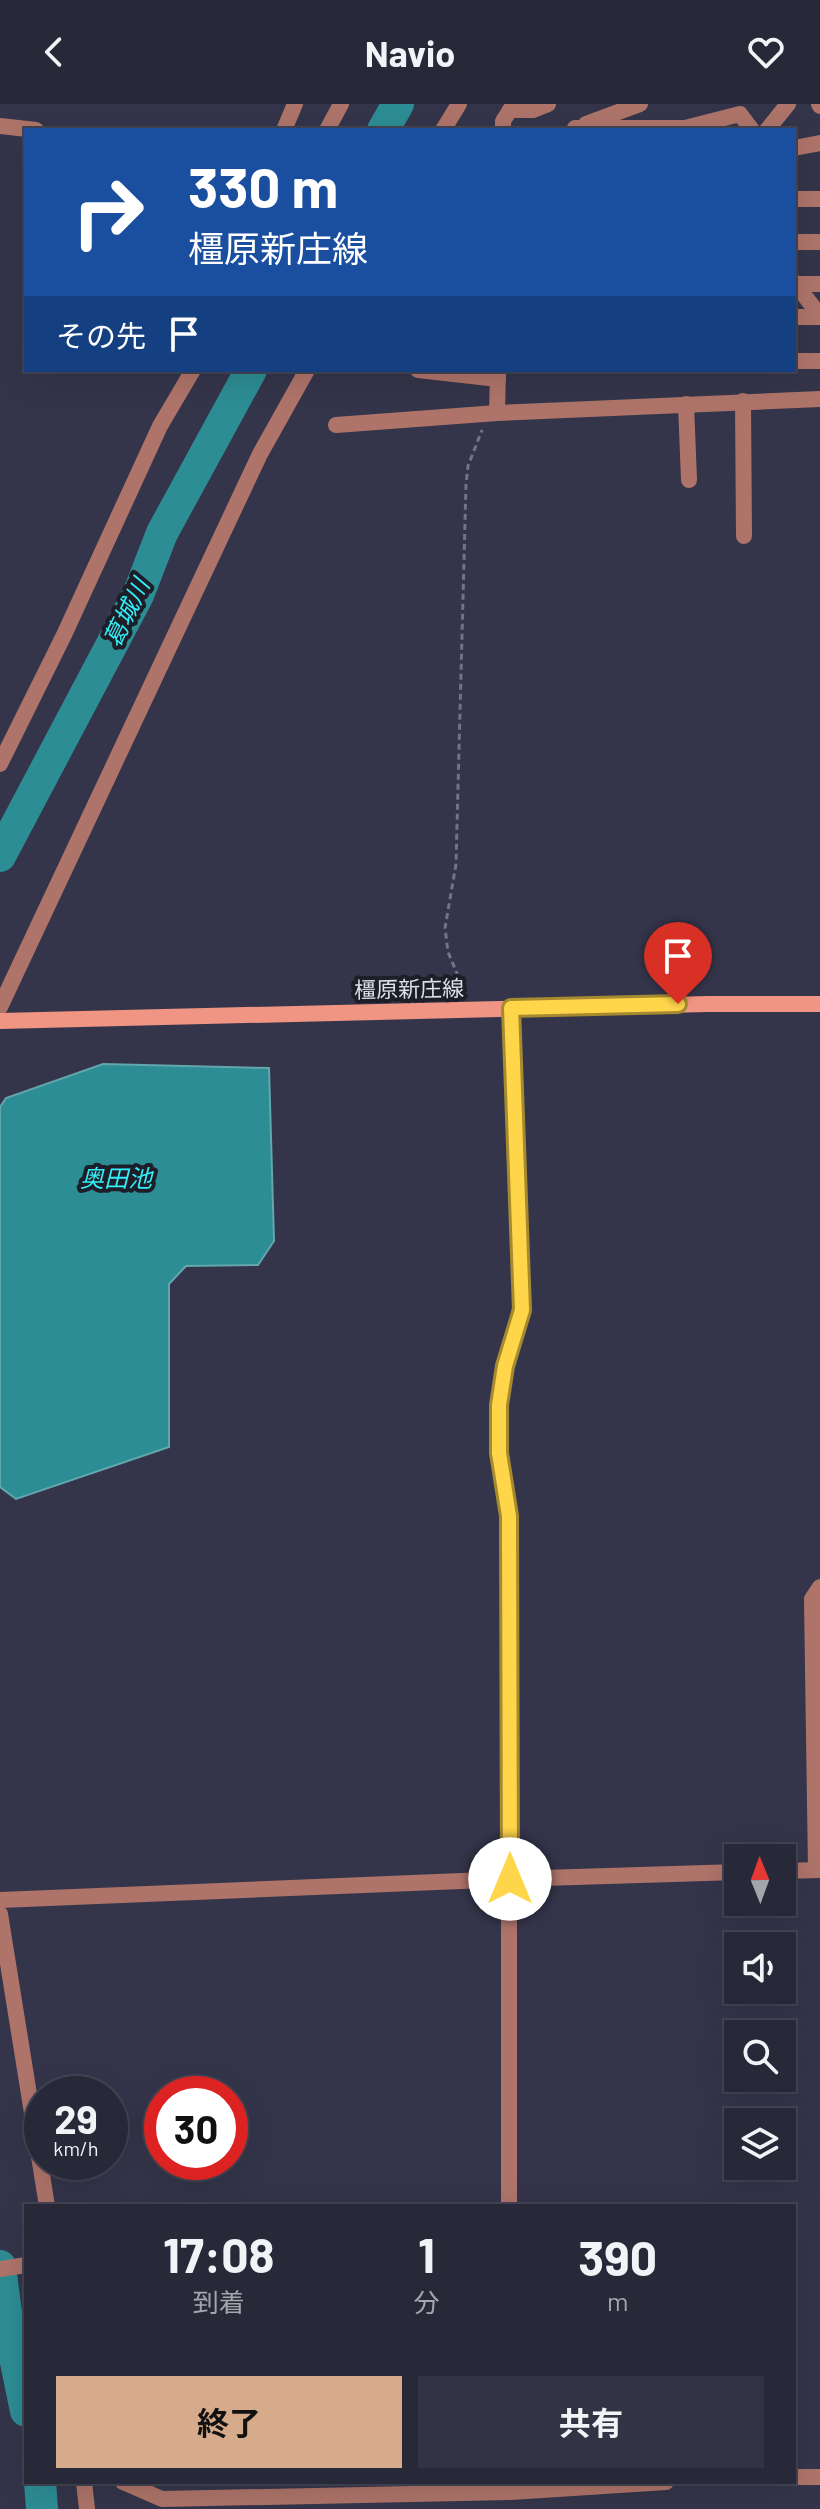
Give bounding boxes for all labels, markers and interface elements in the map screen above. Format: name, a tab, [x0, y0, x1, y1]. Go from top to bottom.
icon: back	[32, 30, 76, 74]
icon: heart	[744, 30, 788, 74]
text: Navio	[365, 31, 455, 74]
text: 330 m	[188, 152, 338, 219]
icon: right	[56, 160, 160, 264]
text: 橿原新庄線	[188, 226, 368, 269]
icon: arrive	[162, 312, 206, 356]
text: その先	[56, 317, 146, 353]
water label: 葛城川	[97, 571, 156, 651]
pin	[644, 922, 712, 1004]
icon: arrive	[656, 934, 700, 978]
street label: 橿原新庄線	[354, 974, 464, 1002]
water label: 奥田池	[80, 1163, 154, 1192]
position arrow	[468, 1837, 552, 1921]
north arrow	[724, 1844, 796, 1916]
map controls	[724, 1844, 796, 2180]
button: sound	[724, 1932, 796, 2004]
button: search	[724, 2020, 796, 2092]
speed limit sign: 30	[144, 2076, 248, 2180]
text: 29	[54, 2094, 98, 2142]
button: layers	[724, 2108, 796, 2180]
text: km/h	[53, 2136, 99, 2160]
text: 17:08	[163, 2225, 275, 2283]
text: 1	[418, 2225, 435, 2283]
text: 390	[578, 2228, 657, 2286]
text: m	[607, 2285, 628, 2316]
text: 到着	[193, 2286, 245, 2317]
text: 分	[413, 2286, 439, 2317]
button: 終了	[56, 2376, 402, 2468]
button: 共有	[418, 2376, 764, 2468]

